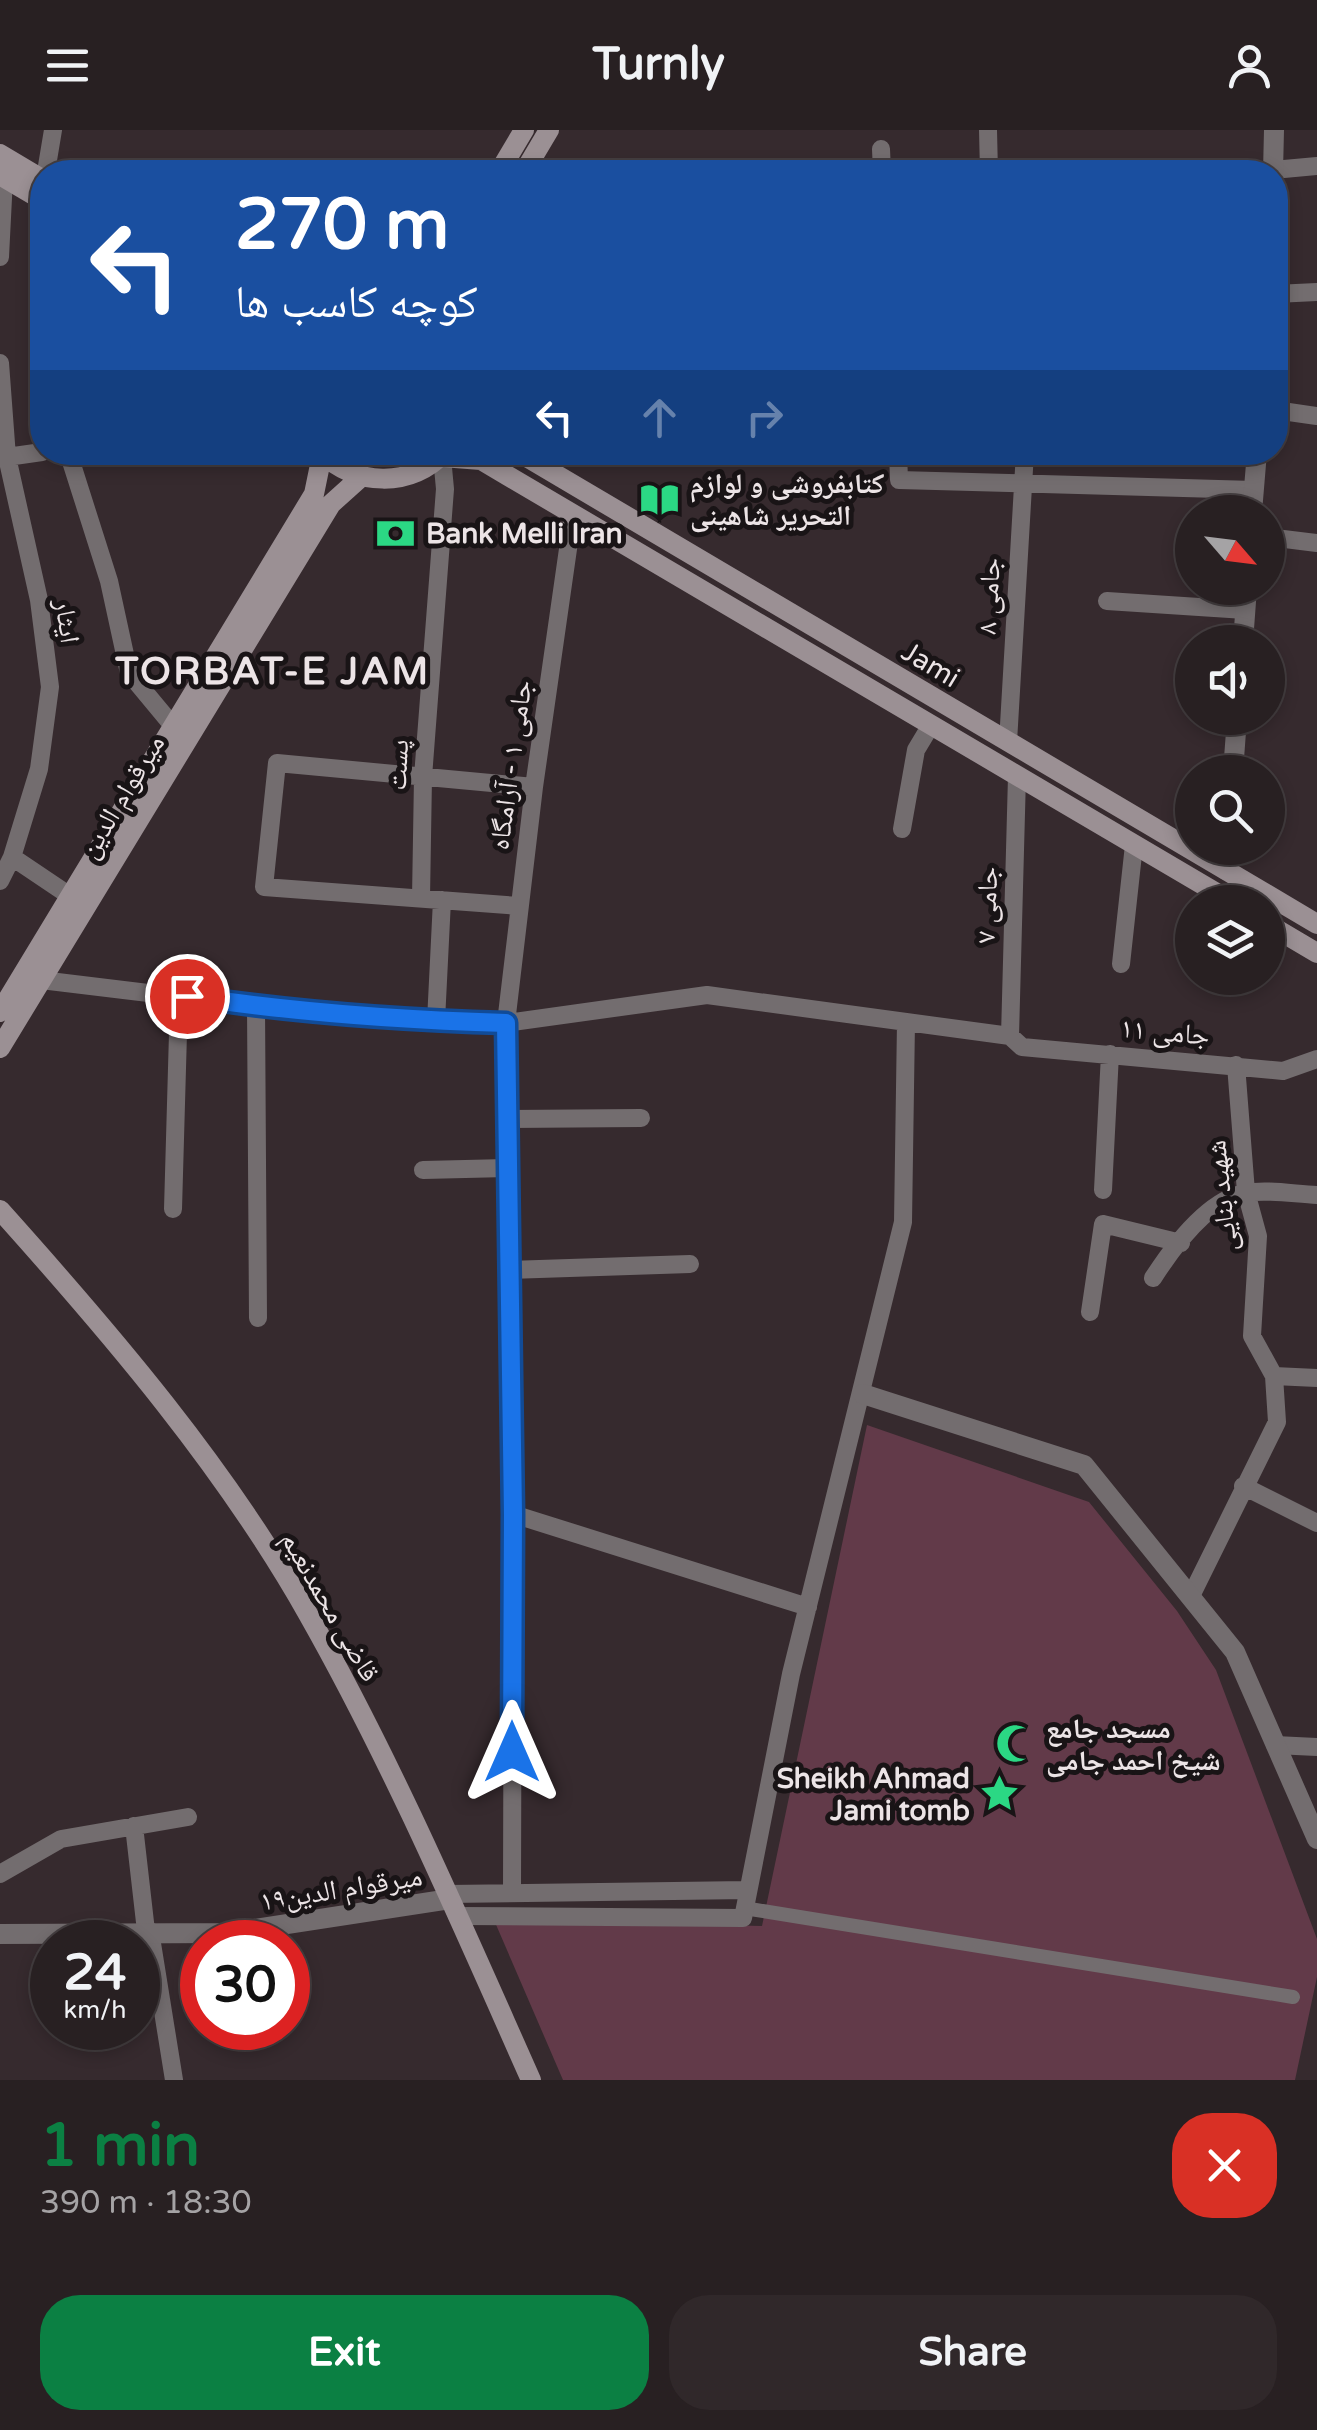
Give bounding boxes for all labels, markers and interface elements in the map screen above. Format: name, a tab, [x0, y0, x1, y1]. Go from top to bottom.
icon: menu	[40, 38, 95, 93]
text: Turnly	[592, 38, 725, 92]
icon: person	[1222, 38, 1277, 93]
text: 270 m	[235, 184, 449, 268]
icon: left	[70, 200, 200, 330]
text: کوچه کاسب ها	[235, 276, 478, 330]
icon: left	[527, 390, 582, 445]
icon: ahead	[632, 390, 687, 445]
icon: right	[737, 390, 792, 445]
place label: کتابفروشی و لوازم التحریر شاهینی	[690, 467, 884, 533]
library icon: کتابفروشی و لوازم التحریر شاهینی	[639, 478, 681, 520]
north arrow	[1175, 495, 1285, 605]
map controls	[1175, 495, 1285, 995]
bank icon: Bank Melli Iran	[375, 512, 417, 554]
place label: Bank Melli Iran	[426, 517, 623, 551]
street label: جامی ۸	[970, 557, 1008, 635]
street label: ایثار	[47, 596, 87, 645]
button: sound	[1175, 625, 1285, 735]
street label: Jami	[895, 634, 966, 695]
district label: TORBAT-E JAM	[114, 649, 431, 695]
street label: جامی ۱ - آرامگاه	[482, 678, 540, 852]
street label: میرقوام الدین	[72, 728, 173, 865]
street label: پست	[380, 739, 416, 791]
button: search	[1175, 755, 1285, 865]
street label: جامی ۷	[969, 866, 1005, 944]
button: layers	[1175, 885, 1285, 995]
pin	[145, 954, 230, 1039]
icon: arrive	[160, 969, 215, 1024]
street label: جامی ۱۱	[1119, 1011, 1211, 1053]
street label: شهید بنایی	[1199, 1139, 1245, 1253]
street label: قاضی محمدنعیم	[273, 1525, 387, 1688]
position arrow	[460, 1700, 564, 1804]
place label: مسجد جامع شیخ احمد جامی	[1046, 1712, 1221, 1779]
mosque icon: مسجد جامع شیخ احمد جامی	[995, 1723, 1037, 1765]
place label: Sheikh Ahmad Jami tomb	[777, 1762, 970, 1828]
place icon: Sheikh Ahmad Jami tomb	[979, 1773, 1021, 1815]
street label: میرقوام الدین۱۹	[258, 1859, 425, 1920]
speed limit sign: 30	[180, 1920, 310, 2050]
text: 24	[64, 1943, 126, 2003]
text: km/h	[64, 1995, 126, 2025]
text: 1 min	[40, 2110, 200, 2182]
button: close	[1172, 2113, 1277, 2218]
text: 390 m · 18:30	[40, 2184, 252, 2222]
button: Exit	[40, 2295, 649, 2410]
button: Share	[669, 2295, 1277, 2410]

